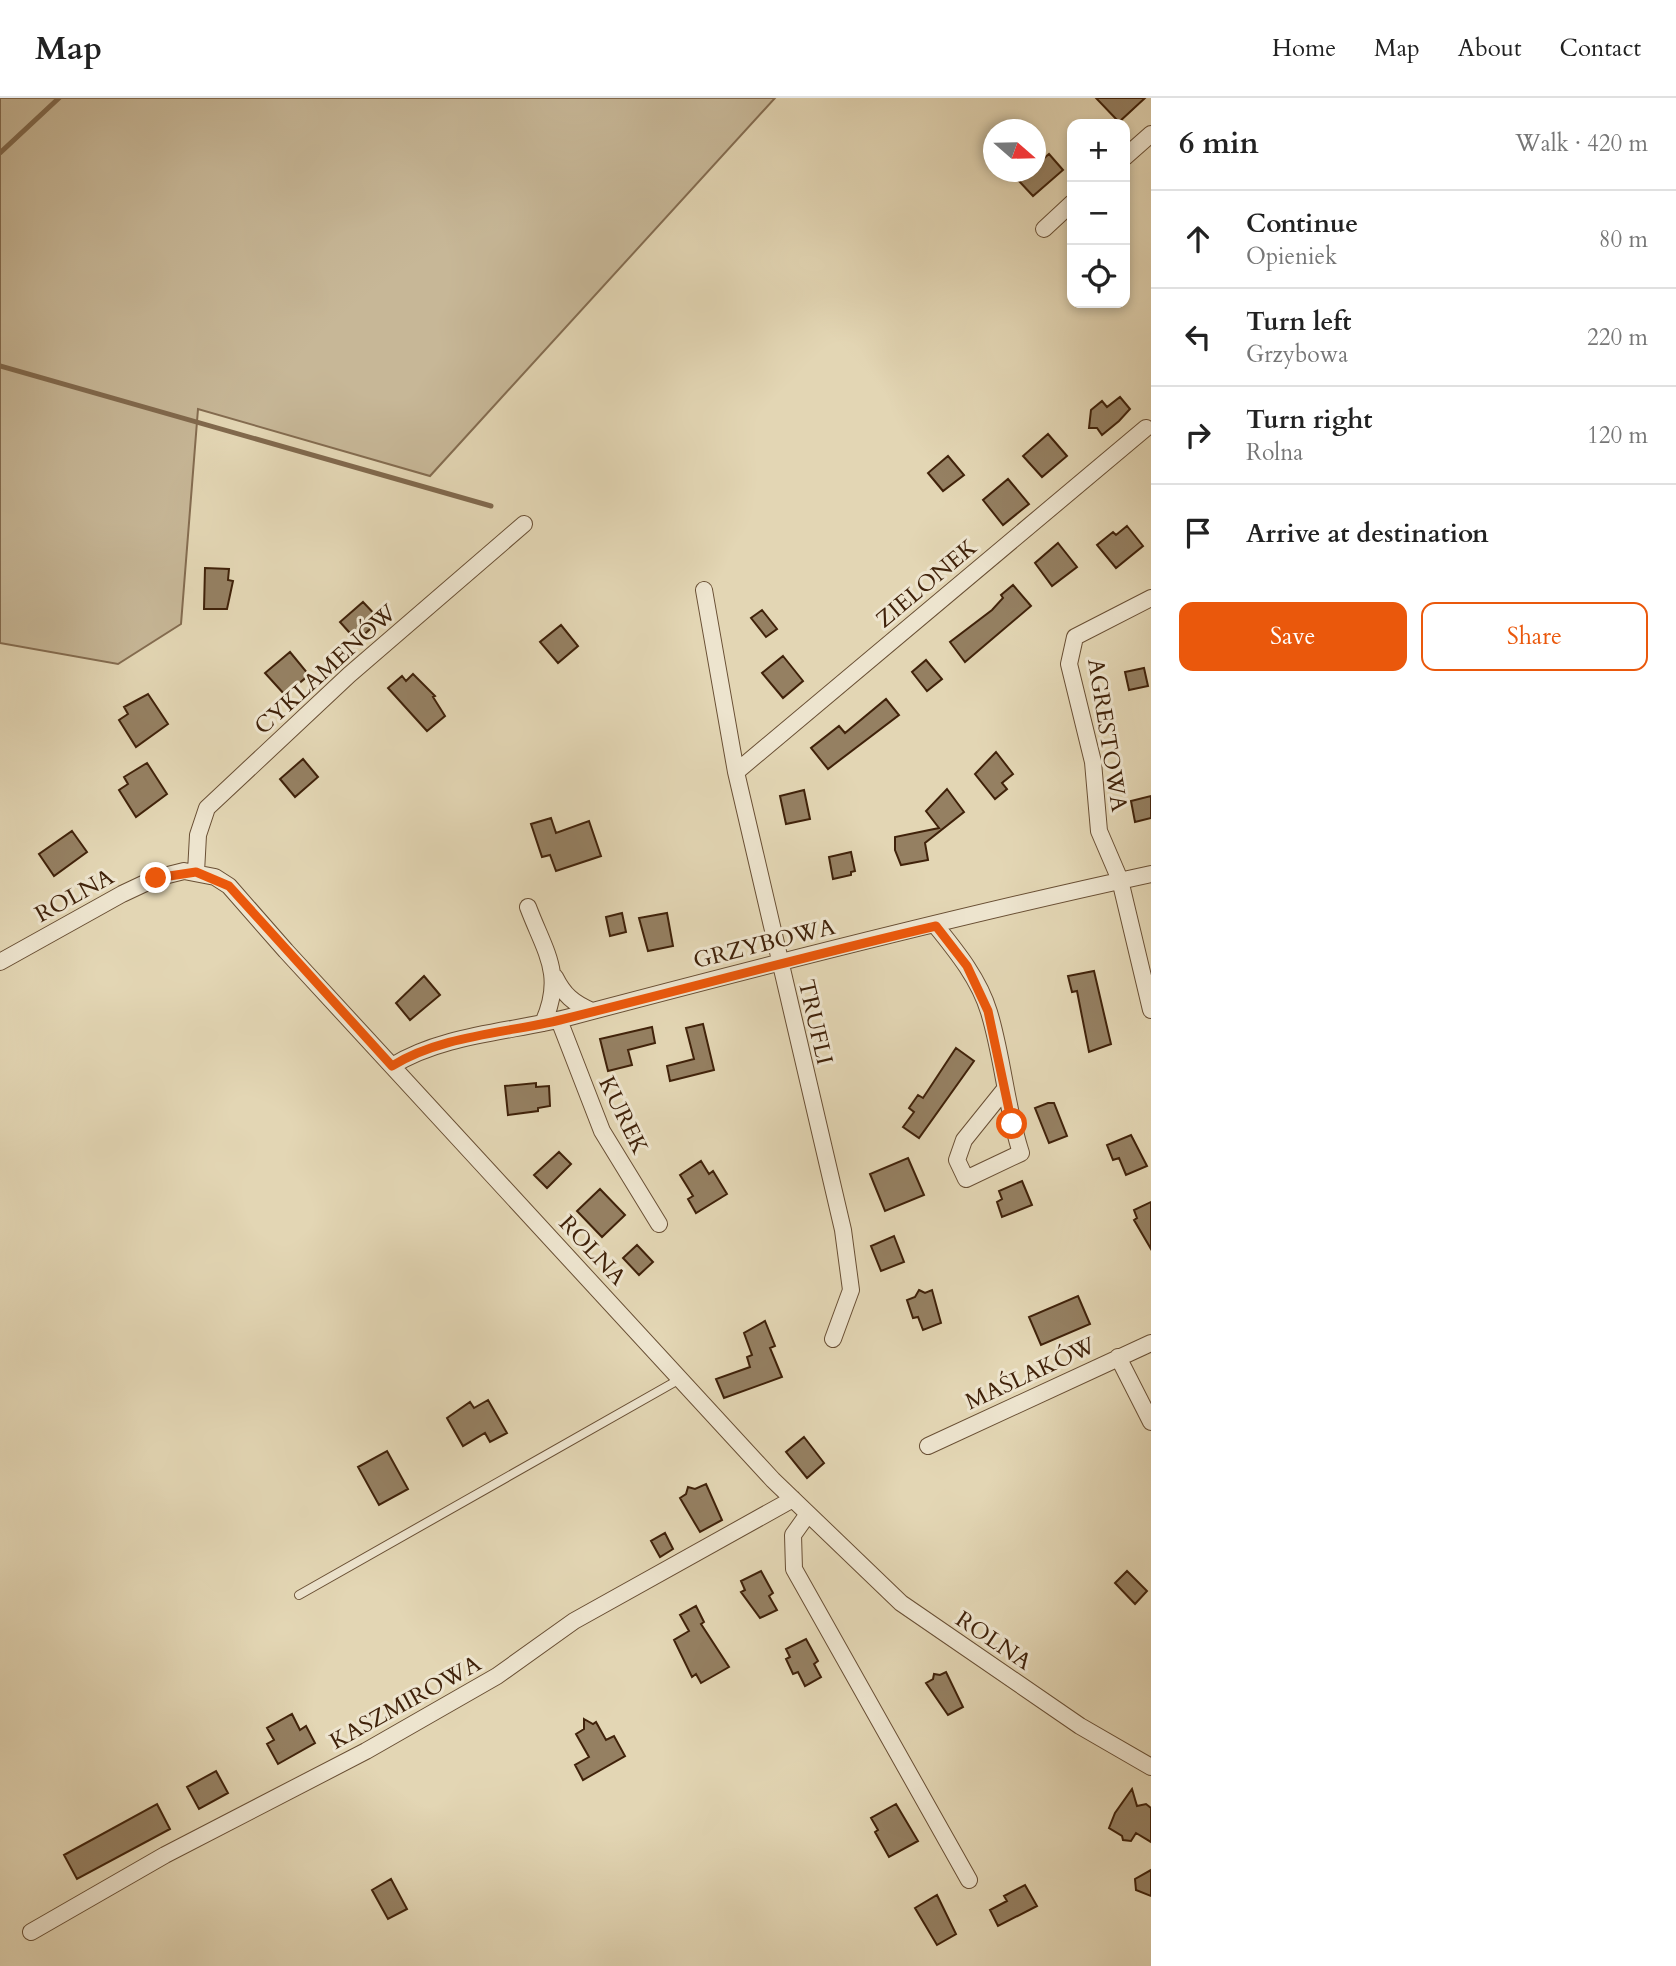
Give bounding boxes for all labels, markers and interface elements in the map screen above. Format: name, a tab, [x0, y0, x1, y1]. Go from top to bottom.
text: Map	[35, 26, 102, 71]
text: Home	[1272, 32, 1336, 65]
text: Map	[1374, 32, 1420, 65]
text: About	[1458, 32, 1522, 65]
text: Contact	[1560, 32, 1641, 65]
north arrow	[983, 119, 1046, 182]
map controls	[1067, 119, 1130, 308]
button: +	[1067, 119, 1130, 182]
text: 6 min	[1179, 123, 1259, 164]
text: Walk · 420 m	[1515, 128, 1648, 159]
button: −	[1067, 182, 1130, 245]
text: Continue	[1246, 206, 1358, 241]
icon: ahead	[1179, 220, 1217, 258]
text: 80 m	[1599, 224, 1648, 255]
text: Opieniek	[1246, 241, 1337, 272]
button: locate	[1067, 245, 1130, 308]
text: Turn left	[1246, 304, 1351, 339]
icon: left	[1179, 318, 1217, 356]
text: 220 m	[1587, 322, 1648, 353]
text: Grzybowa	[1246, 339, 1348, 370]
text: Turn right	[1246, 402, 1373, 437]
icon: right	[1179, 416, 1217, 454]
text: 120 m	[1587, 420, 1648, 451]
text: Rolna	[1246, 437, 1303, 468]
icon: arrive	[1179, 514, 1217, 552]
text: Arrive at destination	[1246, 516, 1489, 551]
street label: ZIELONEK	[869, 531, 984, 635]
street label: CYKLAMENÓW	[247, 596, 403, 741]
button: Save	[1179, 602, 1407, 671]
button: Share	[1421, 602, 1648, 671]
street label: AGRESTOWA	[1080, 656, 1135, 815]
street label: ROLNA	[29, 861, 120, 930]
route end	[140, 862, 171, 893]
street label: GRZYBOWA	[690, 911, 839, 976]
street label: TRUFLI	[791, 977, 840, 1068]
street label: KUREK	[591, 1071, 656, 1160]
route start	[996, 1108, 1027, 1139]
street label: ROLNA	[552, 1208, 634, 1293]
street label: MAŚLAKÓW	[960, 1329, 1101, 1417]
street label: ROLNA	[950, 1604, 1038, 1678]
street label: KASZMIROWA	[324, 1648, 487, 1757]

